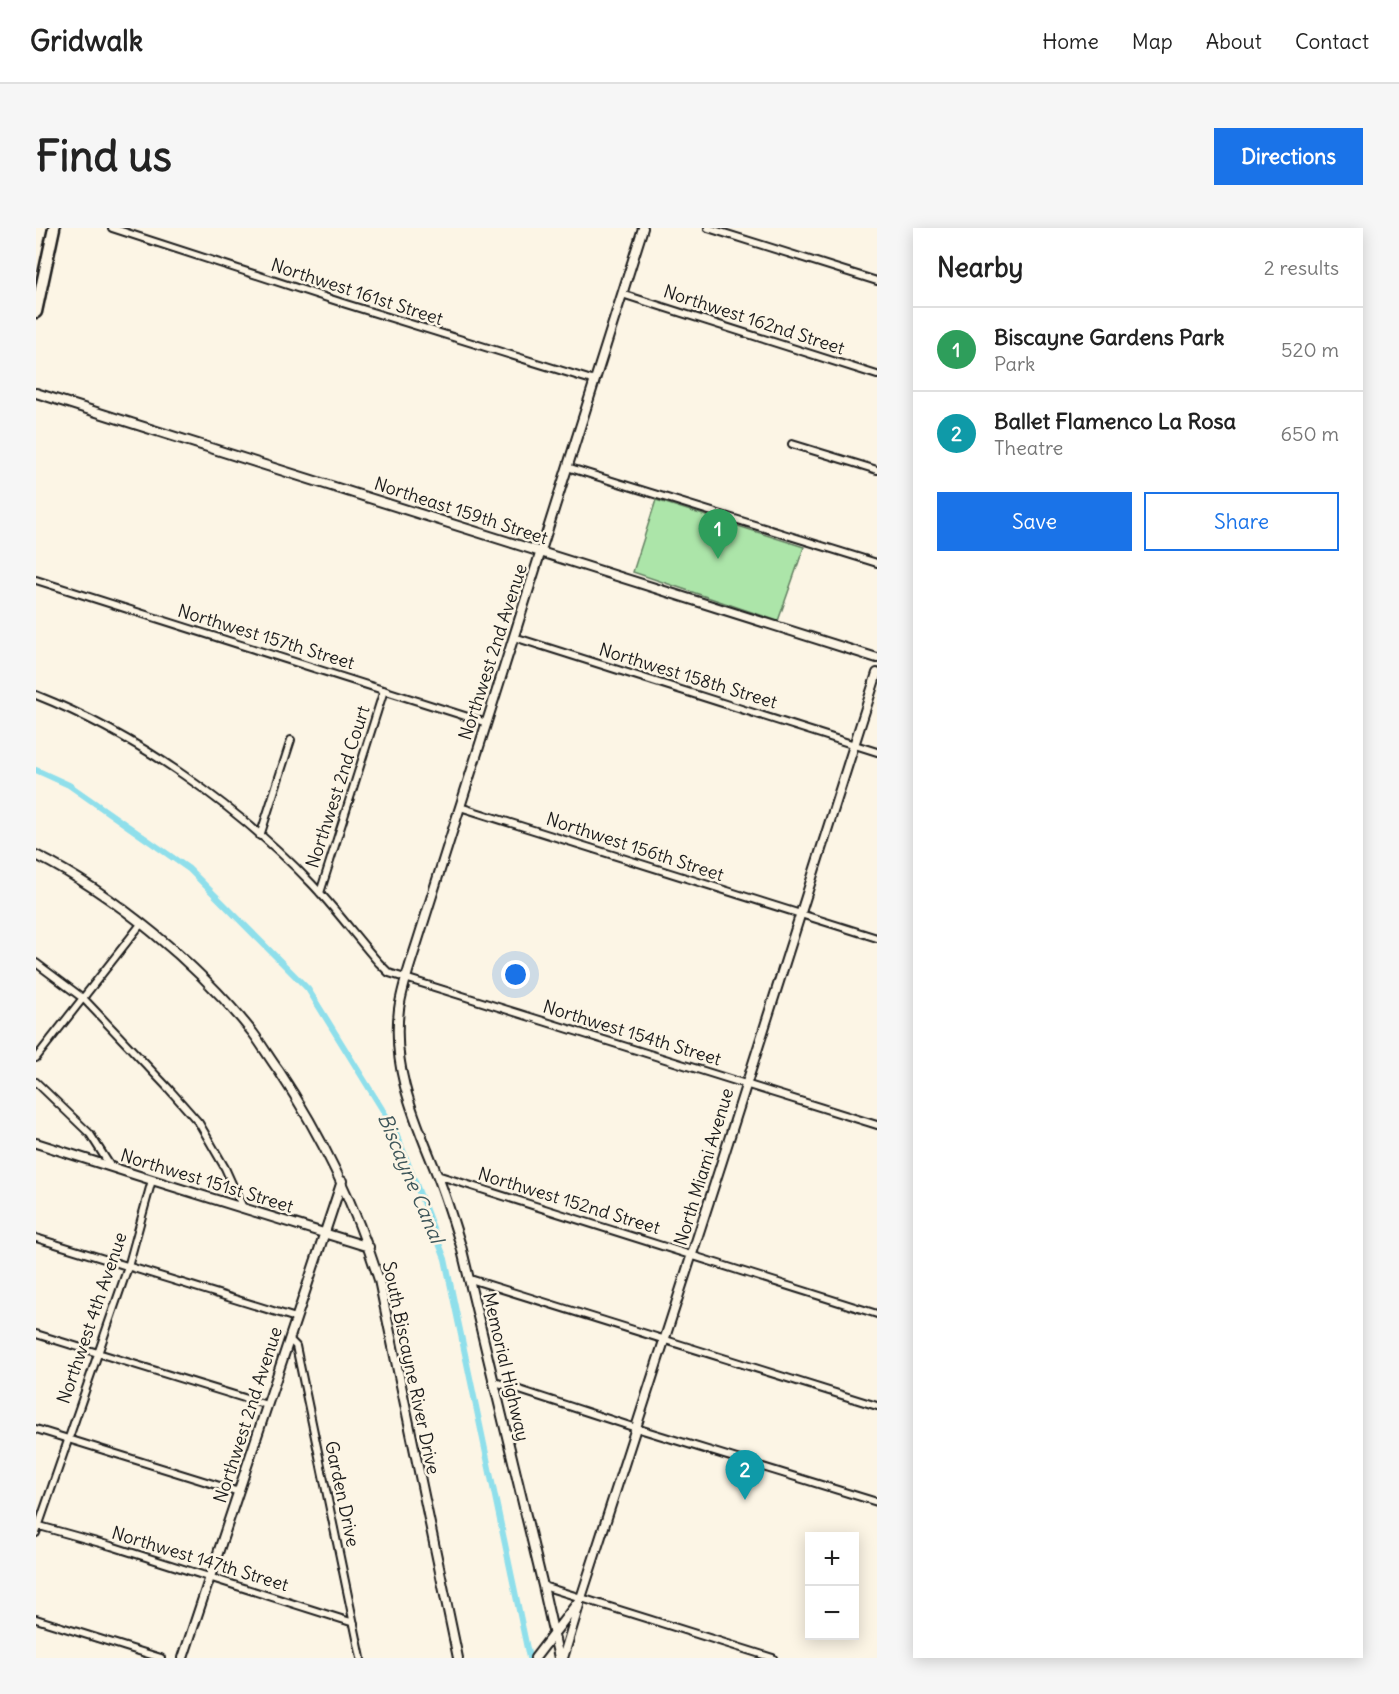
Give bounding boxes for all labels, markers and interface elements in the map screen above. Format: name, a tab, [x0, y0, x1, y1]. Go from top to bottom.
text: Gridwalk	[30, 23, 143, 59]
text: Home	[1042, 28, 1099, 55]
text: Map	[1132, 28, 1173, 55]
text: About	[1206, 28, 1262, 55]
text: Contact	[1295, 28, 1369, 55]
button: Directions	[1214, 128, 1363, 185]
text: Find us	[36, 130, 172, 182]
text: Nearby	[937, 251, 1023, 284]
street label: Northwest 161st Street	[268, 253, 446, 330]
text: 2 results	[1264, 255, 1339, 280]
street label: Northwest 162nd Street	[661, 279, 848, 360]
text: Biscayne Gardens Park	[994, 323, 1224, 351]
text: 1	[953, 337, 960, 362]
text: 520 m	[1281, 337, 1339, 362]
text: Park	[994, 351, 1035, 376]
text: Ballet Flamenco La Rosa	[994, 407, 1236, 435]
text: 2	[951, 421, 962, 446]
text: 650 m	[1281, 421, 1339, 446]
text: Theatre	[994, 435, 1063, 460]
street label: Northeast 159th Street	[371, 472, 551, 549]
button: Save	[937, 492, 1132, 551]
button: Share	[1144, 492, 1339, 551]
pin: 1	[698, 510, 738, 559]
street label: Northwest 2nd Avenue	[453, 561, 532, 743]
street label: Northwest 157th Street	[175, 599, 357, 674]
street label: Northwest 158th Street	[596, 637, 780, 714]
street label: Northwest 2nd Court	[300, 703, 375, 871]
street label: Northwest 156th Street	[544, 807, 727, 886]
your location	[501, 960, 530, 989]
street label: Northwest 154th Street	[540, 994, 724, 1071]
street label: North Miami Avenue	[669, 1085, 738, 1249]
water label: Biscayne Canal	[373, 1109, 451, 1249]
street label: Northwest 151st Street	[118, 1143, 296, 1218]
street label: Northwest 152nd Street	[475, 1162, 663, 1239]
street label: Northwest 4th Avenue	[51, 1229, 132, 1407]
street label: South Biscayne River Drive	[378, 1259, 445, 1477]
street label: Memorial Highway	[478, 1290, 535, 1443]
street label: Northwest 2nd Avenue	[208, 1324, 287, 1506]
street label: Garden Drive	[320, 1439, 365, 1549]
pin: 2	[726, 1450, 764, 1500]
street label: Northwest 147th Street	[109, 1521, 291, 1596]
map controls	[805, 1532, 859, 1640]
button: +	[805, 1532, 859, 1586]
button: −	[805, 1586, 859, 1640]

